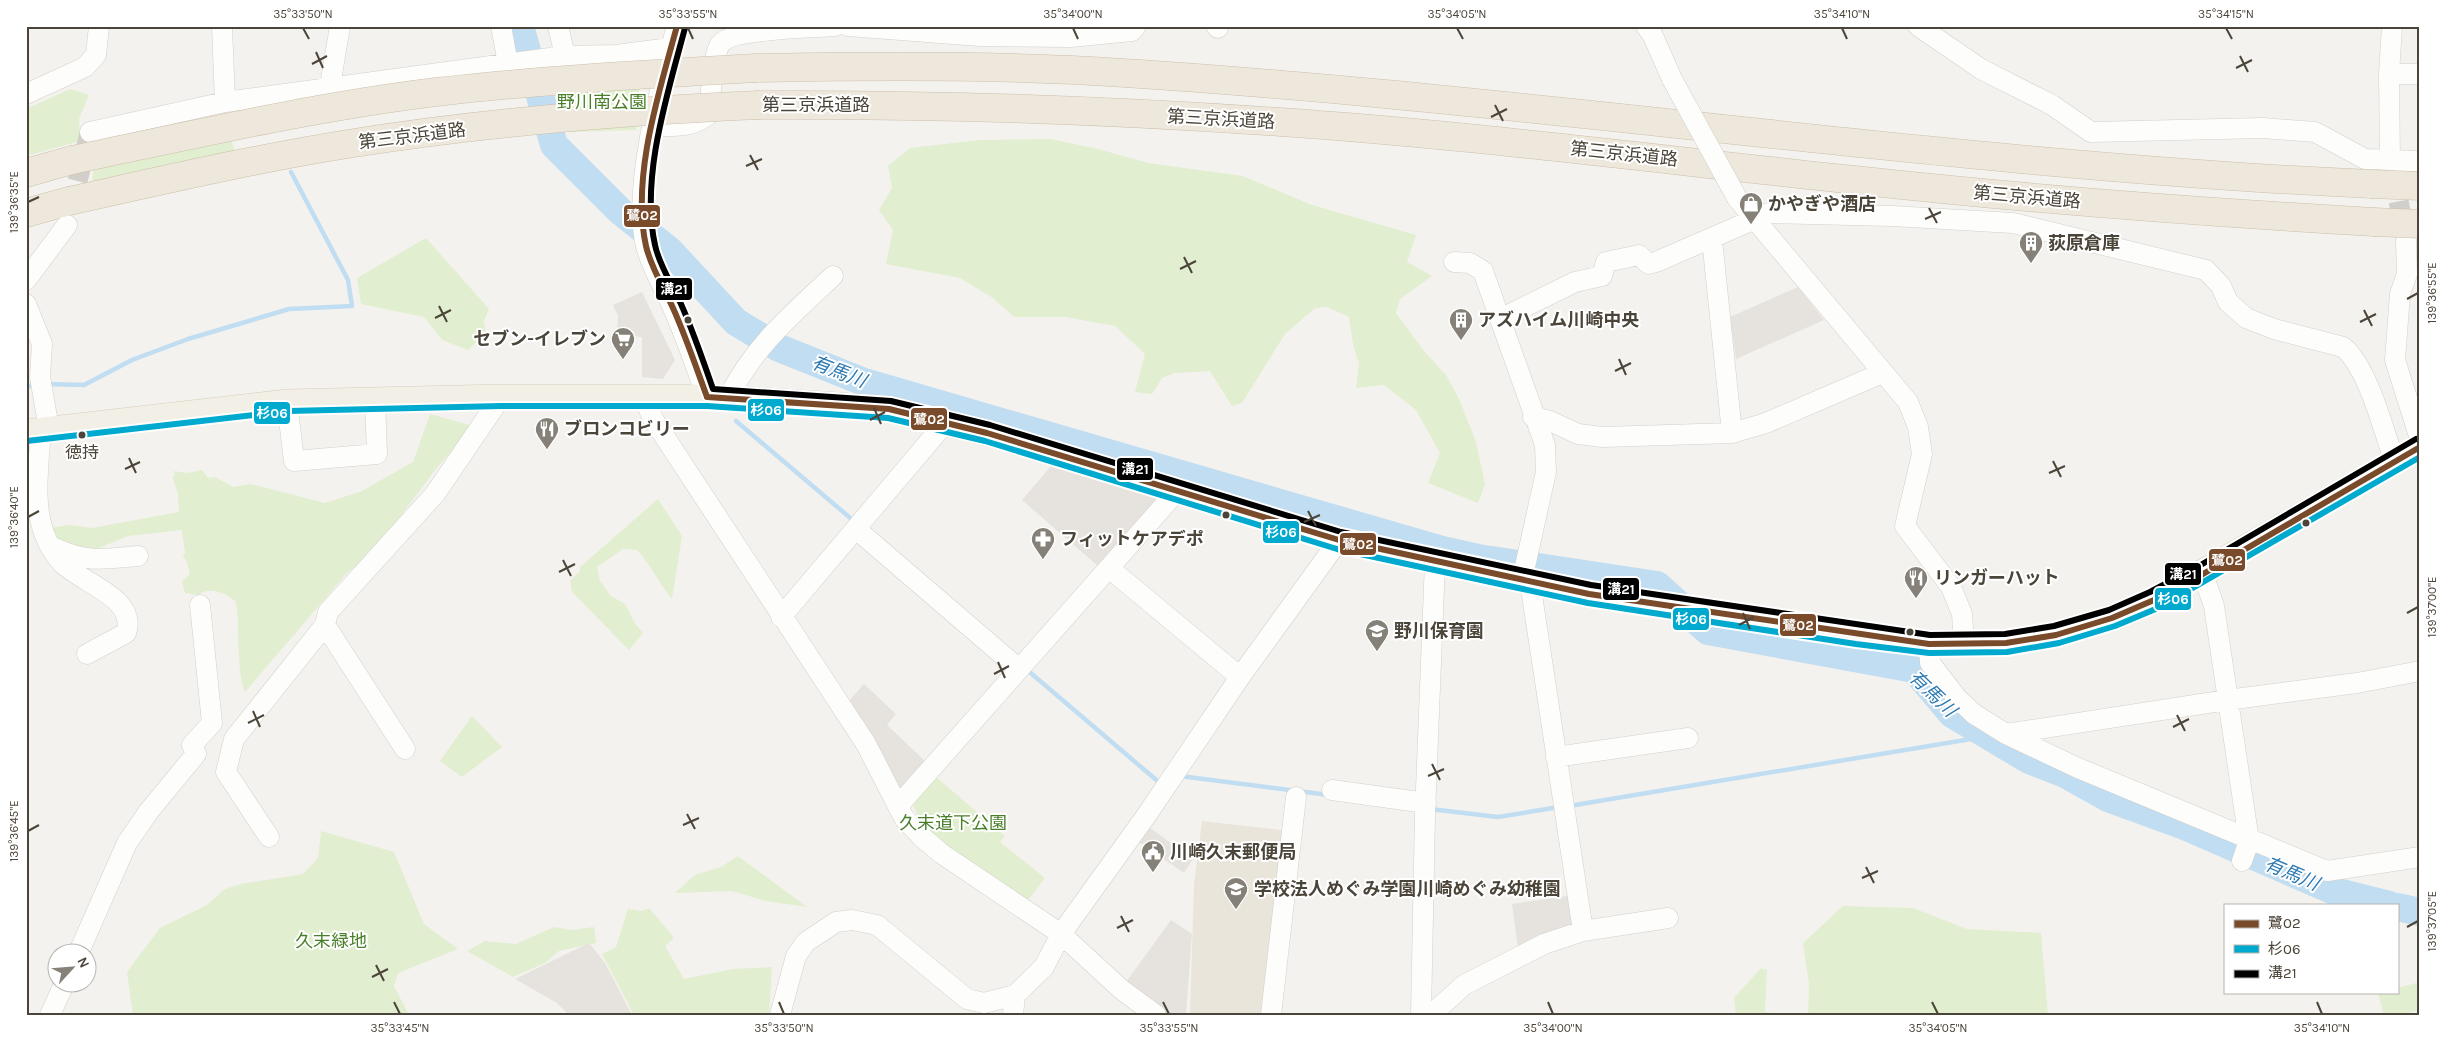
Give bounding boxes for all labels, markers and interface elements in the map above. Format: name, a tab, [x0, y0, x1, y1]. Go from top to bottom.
text: 35°33'50"N	[273, 7, 333, 21]
text: 35°33'55"N	[658, 7, 718, 21]
text: 35°34'00"N	[1043, 7, 1103, 21]
text: 35°34'05"N	[1427, 7, 1487, 21]
text: 35°34'10"N	[1814, 7, 1870, 21]
text: 35°34'15"N	[2198, 7, 2254, 21]
park label: 野川南公園	[557, 91, 647, 113]
street label: 第三京浜道路	[762, 94, 870, 116]
street label: 第三京浜道路	[1166, 105, 1276, 133]
street label: 第三京浜道路	[357, 119, 467, 153]
street label: 第三京浜道路	[1569, 137, 1679, 171]
text: 139°36'35"E	[7, 171, 21, 233]
street label: 第三京浜道路	[1972, 181, 2082, 213]
shop icon: かやぎや酒店	[1738, 191, 1764, 225]
place label: かやぎや酒店	[1768, 193, 1876, 215]
line badge: 鷺02	[623, 204, 661, 228]
text: 鷺02	[626, 207, 658, 224]
building icon: 荻原倉庫	[2018, 230, 2044, 264]
place label: 荻原倉庫	[2048, 232, 2120, 254]
text: 139°36'55"E	[2425, 262, 2439, 324]
line badge: 溝21	[655, 277, 693, 301]
text: 溝21	[660, 281, 688, 298]
building icon: アズハイム川崎中央	[1448, 307, 1474, 341]
place label: アズハイム川崎中央	[1478, 309, 1639, 331]
unlabelled marker	[683, 315, 693, 325]
supermarket icon: セブン-イレブン	[610, 326, 636, 360]
place label: セブン-イレブン	[473, 328, 606, 350]
water label: 有馬川	[808, 351, 871, 393]
line badge: 杉06	[747, 398, 785, 422]
line badge: 杉06	[253, 401, 291, 425]
text: 杉06	[750, 402, 782, 419]
text: 杉06	[256, 405, 288, 422]
line badge: 鷺02	[910, 407, 948, 431]
text: 鷺02	[913, 411, 945, 428]
restaurant icon: ブロンコビリー	[534, 416, 560, 450]
place label: ブロンコビリー	[564, 418, 690, 440]
marker: 徳持	[77, 430, 87, 440]
place label: 徳持	[65, 442, 99, 462]
line badge: 溝21	[1116, 457, 1154, 481]
text: 溝21	[1121, 461, 1149, 478]
text: 139°36'40"E	[7, 486, 21, 548]
unlabelled marker	[1221, 510, 1231, 520]
unlabelled marker	[2301, 518, 2311, 528]
line badge: 杉06	[1262, 520, 1300, 544]
text: 杉06	[1265, 524, 1297, 541]
pharmacy icon: フィットケアデポ	[1030, 526, 1056, 560]
place label: フィットケアデポ	[1060, 528, 1204, 550]
line badge: 鷺02	[1339, 532, 1377, 556]
text: 鷺02	[1342, 536, 1374, 553]
line badge: 鷺02	[2208, 548, 2246, 572]
text: 鷺02	[2211, 552, 2243, 569]
line badge: 溝21	[2164, 562, 2202, 586]
restaurant icon: リンガーハット	[1903, 565, 1929, 599]
text: 溝21	[2169, 566, 2197, 583]
place label: リンガーハット	[1934, 567, 2060, 589]
text: 139°37'00"E	[2425, 576, 2439, 638]
line badge: 溝21	[1602, 577, 1640, 601]
text: 溝21	[1607, 581, 1635, 598]
line badge: 杉06	[2154, 587, 2192, 611]
text: 杉06	[2157, 591, 2189, 608]
line badge: 杉06	[1672, 607, 1710, 631]
text: 杉06	[1675, 611, 1707, 628]
line badge: 鷺02	[1779, 613, 1817, 637]
text: 鷺02	[1782, 617, 1814, 634]
school or university icon: 野川保育園	[1364, 618, 1390, 652]
place label: 野川保育園	[1394, 620, 1484, 642]
unlabelled marker	[1905, 627, 1915, 637]
water label: 有馬川	[1904, 666, 1962, 723]
text: 139°36'45"E	[7, 800, 21, 862]
park label: 久末道下公園	[899, 812, 1007, 834]
public building icon: 川崎久末郵便局	[1140, 839, 1166, 873]
place label: 川崎久末郵便局	[1170, 841, 1296, 863]
water label: 有馬川	[2261, 853, 2324, 896]
school or university icon: 学校法人めぐみ学園川崎めぐみ幼稚園	[1223, 876, 1249, 910]
place label: 学校法人めぐみ学園川崎めぐみ幼稚園	[1254, 878, 1561, 900]
text: 139°37'05"E	[2425, 891, 2439, 951]
legend	[2224, 904, 2398, 994]
text: 鷺02	[2268, 914, 2301, 932]
park label: 久末緑地	[295, 930, 367, 952]
text: 杉06	[2268, 940, 2301, 958]
north arrow	[48, 944, 98, 994]
text: N	[73, 954, 93, 971]
text: 溝21	[2268, 964, 2297, 982]
text: 35°33'45"N	[370, 1021, 430, 1035]
text: 35°33'50"N	[754, 1021, 814, 1035]
text: 35°33'55"N	[1139, 1021, 1199, 1035]
text: 35°34'00"N	[1523, 1021, 1583, 1035]
text: 35°34'05"N	[1908, 1021, 1968, 1035]
text: 35°34'10"N	[2294, 1021, 2350, 1035]

